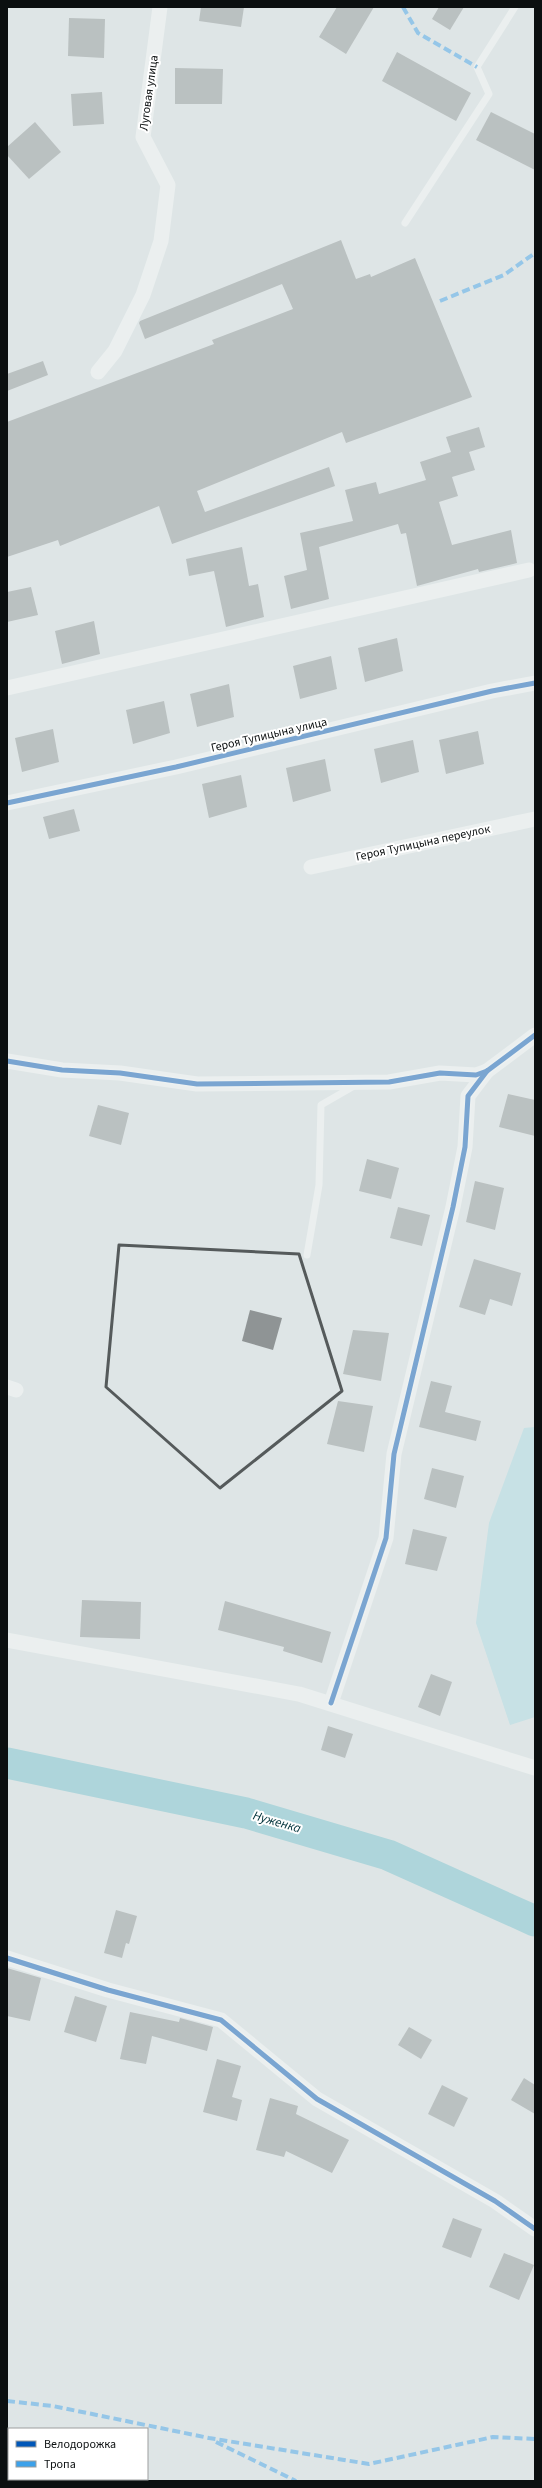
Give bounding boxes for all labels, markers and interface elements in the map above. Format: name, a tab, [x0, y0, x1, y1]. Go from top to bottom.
street label: Луговая улица	[135, 54, 163, 132]
street label: Героя Тупицына улица	[209, 713, 329, 757]
street label: Героя Тупицына переулок	[354, 820, 492, 866]
water label: Нуженка	[251, 1807, 303, 1837]
legend	[8, 2428, 148, 2480]
text: Велодорожка	[44, 2436, 116, 2453]
text: Тропа	[44, 2456, 76, 2473]

